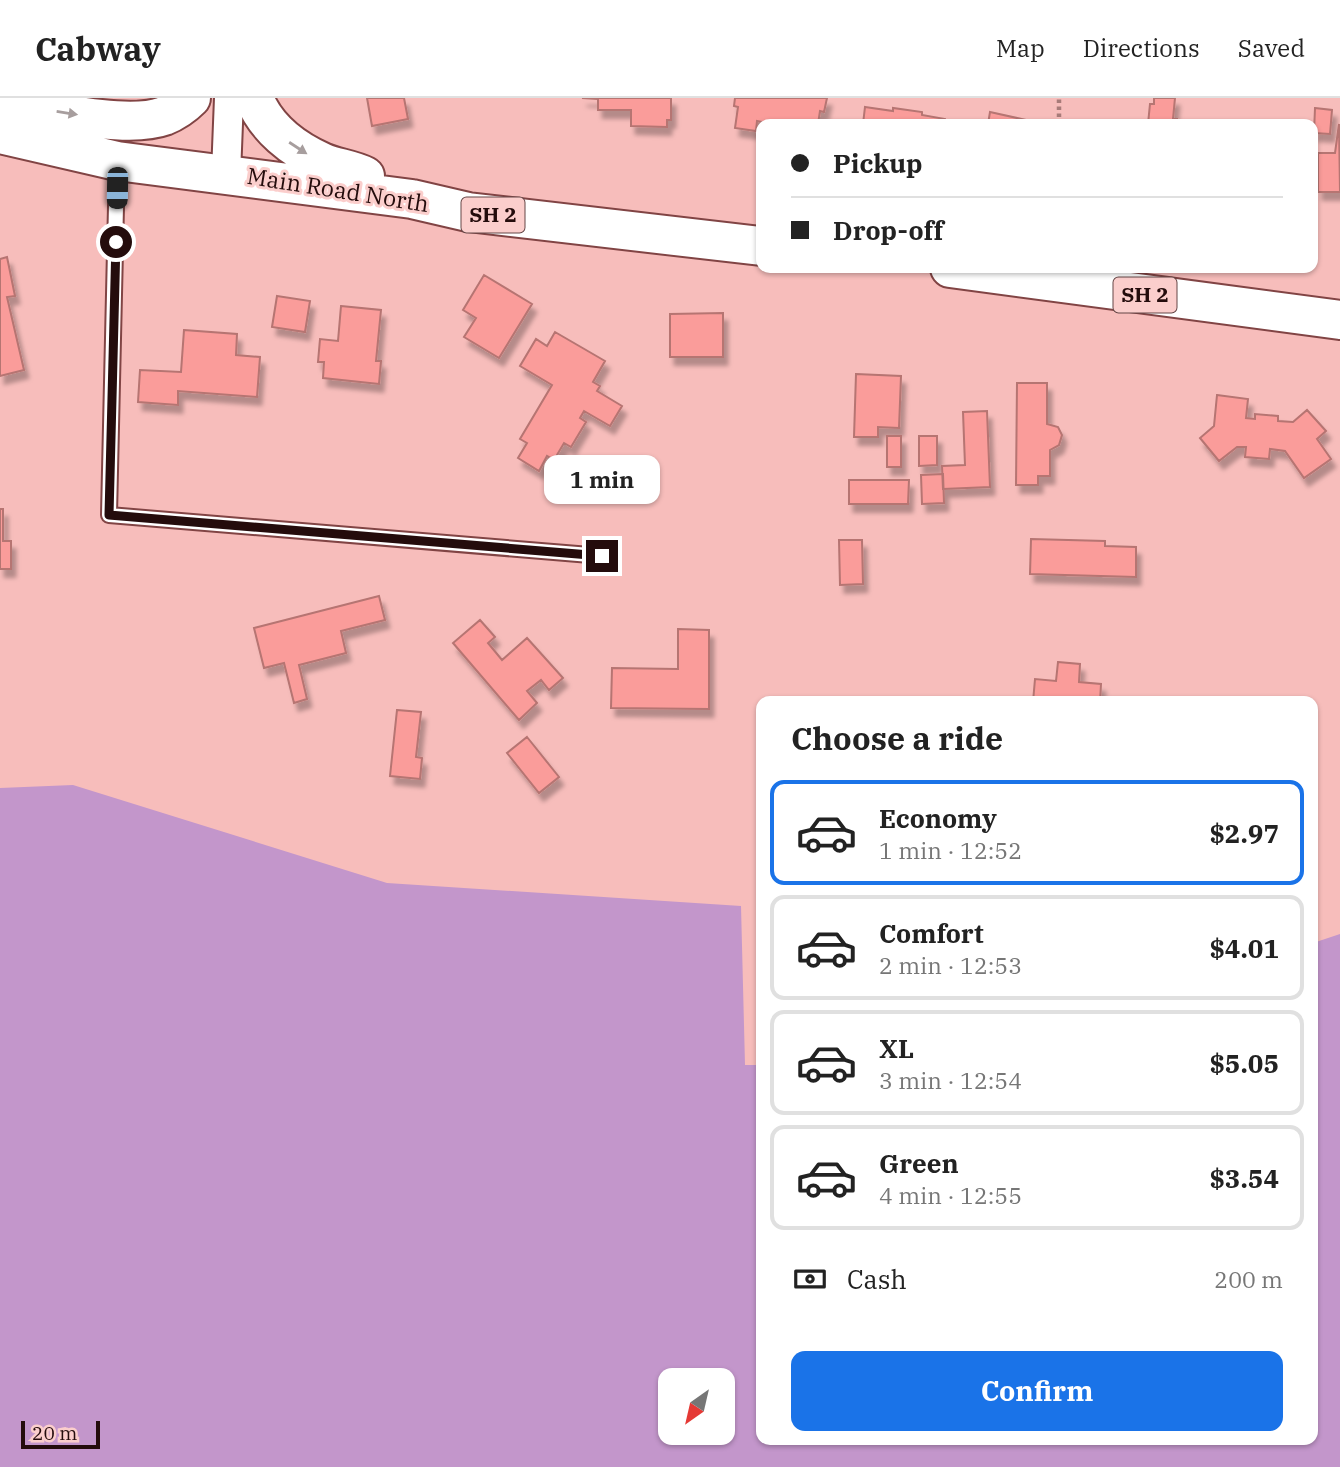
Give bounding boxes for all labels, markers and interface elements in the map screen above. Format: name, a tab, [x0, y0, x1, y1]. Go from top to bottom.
text: Cabway	[35, 27, 161, 70]
text: Map	[996, 32, 1045, 64]
text: Directions	[1083, 32, 1200, 64]
text: Saved	[1238, 32, 1305, 64]
one-way arrow	[56, 108, 78, 119]
one-way arrow	[288, 141, 308, 154]
text: Pickup	[833, 146, 923, 180]
street label: Main Road North	[245, 160, 431, 218]
car	[107, 167, 128, 209]
road number: SH 2	[462, 198, 524, 232]
text: Drop-off	[833, 213, 944, 247]
route start	[100, 226, 132, 258]
road number: SH 2	[1114, 278, 1176, 312]
callout: 1 min	[544, 454, 660, 504]
text: 1 min	[570, 464, 634, 494]
route end	[586, 540, 618, 572]
text: Choose a ride	[791, 717, 1003, 759]
icon: car	[795, 801, 858, 864]
text: Economy	[879, 801, 997, 835]
text: $2.97	[1209, 816, 1279, 850]
text: 1 min · 12:52	[879, 835, 1022, 865]
icon: car	[795, 916, 858, 979]
text: Comfort	[879, 916, 984, 950]
text: $4.01	[1209, 931, 1279, 965]
text: 2 min · 12:53	[879, 950, 1022, 980]
icon: car	[795, 1031, 858, 1094]
text: XL	[879, 1031, 914, 1065]
text: $5.05	[1209, 1046, 1279, 1080]
text: 3 min · 12:54	[879, 1065, 1022, 1095]
icon: car	[795, 1146, 858, 1209]
text: Green	[879, 1146, 959, 1180]
text: $3.54	[1209, 1161, 1279, 1195]
text: 4 min · 12:55	[879, 1180, 1022, 1210]
icon: cash	[791, 1260, 829, 1298]
text: Cash	[847, 1262, 907, 1296]
text: 200 m	[1214, 1264, 1283, 1294]
button: Confirm	[791, 1351, 1283, 1431]
north arrow	[658, 1368, 735, 1446]
map controls	[658, 1368, 735, 1445]
scale bar	[21, 1418, 100, 1450]
text: 20 m	[32, 1421, 77, 1445]

